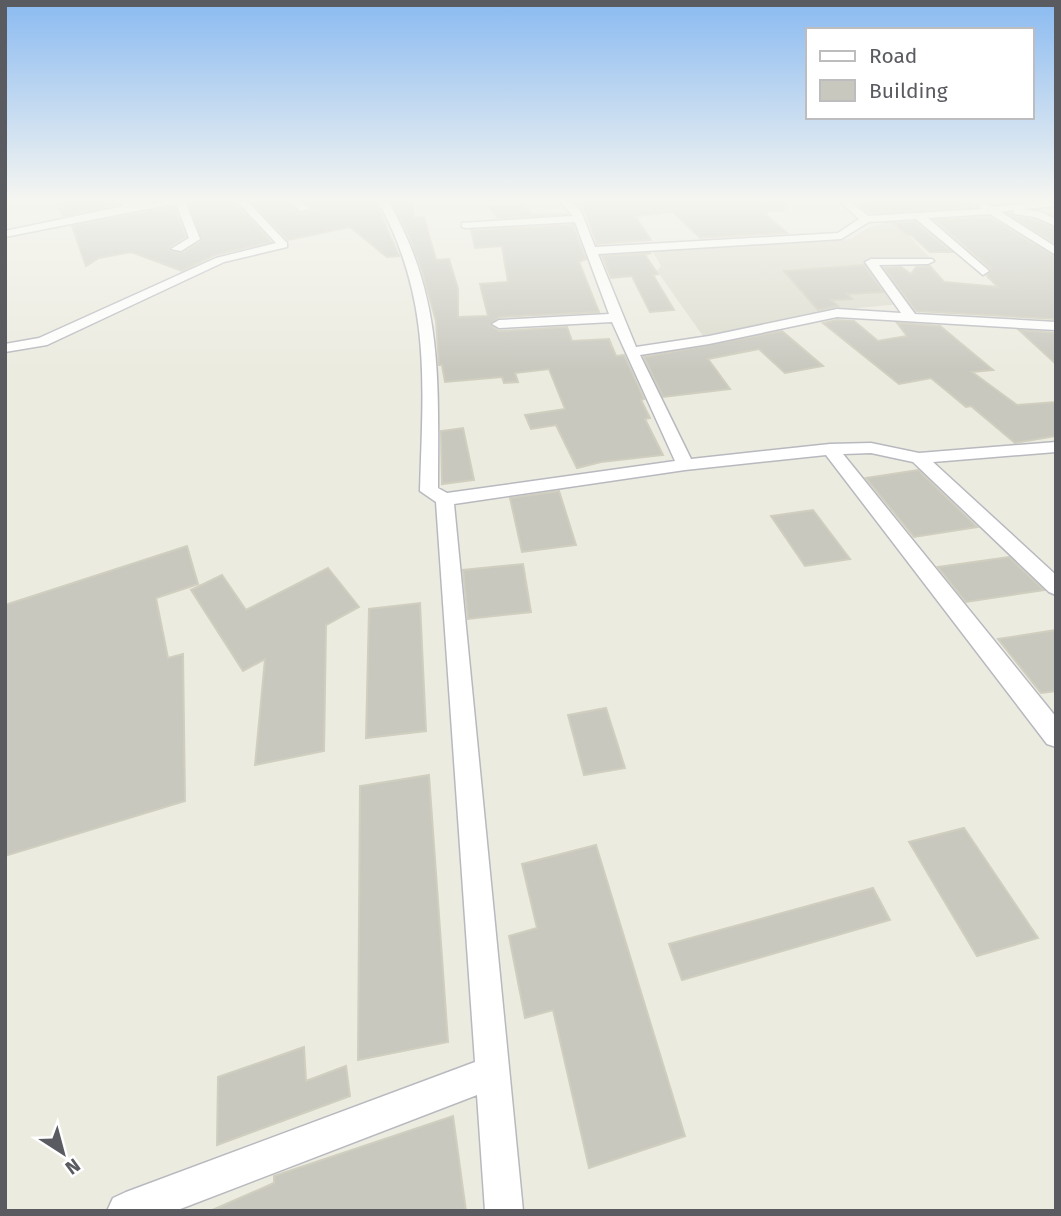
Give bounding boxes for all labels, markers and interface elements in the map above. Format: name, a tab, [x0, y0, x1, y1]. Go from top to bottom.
legend	[806, 28, 1033, 119]
text: Road	[869, 43, 917, 69]
text: Building	[869, 78, 948, 104]
north arrow	[28, 1118, 98, 1188]
text: N	[61, 1153, 85, 1179]

